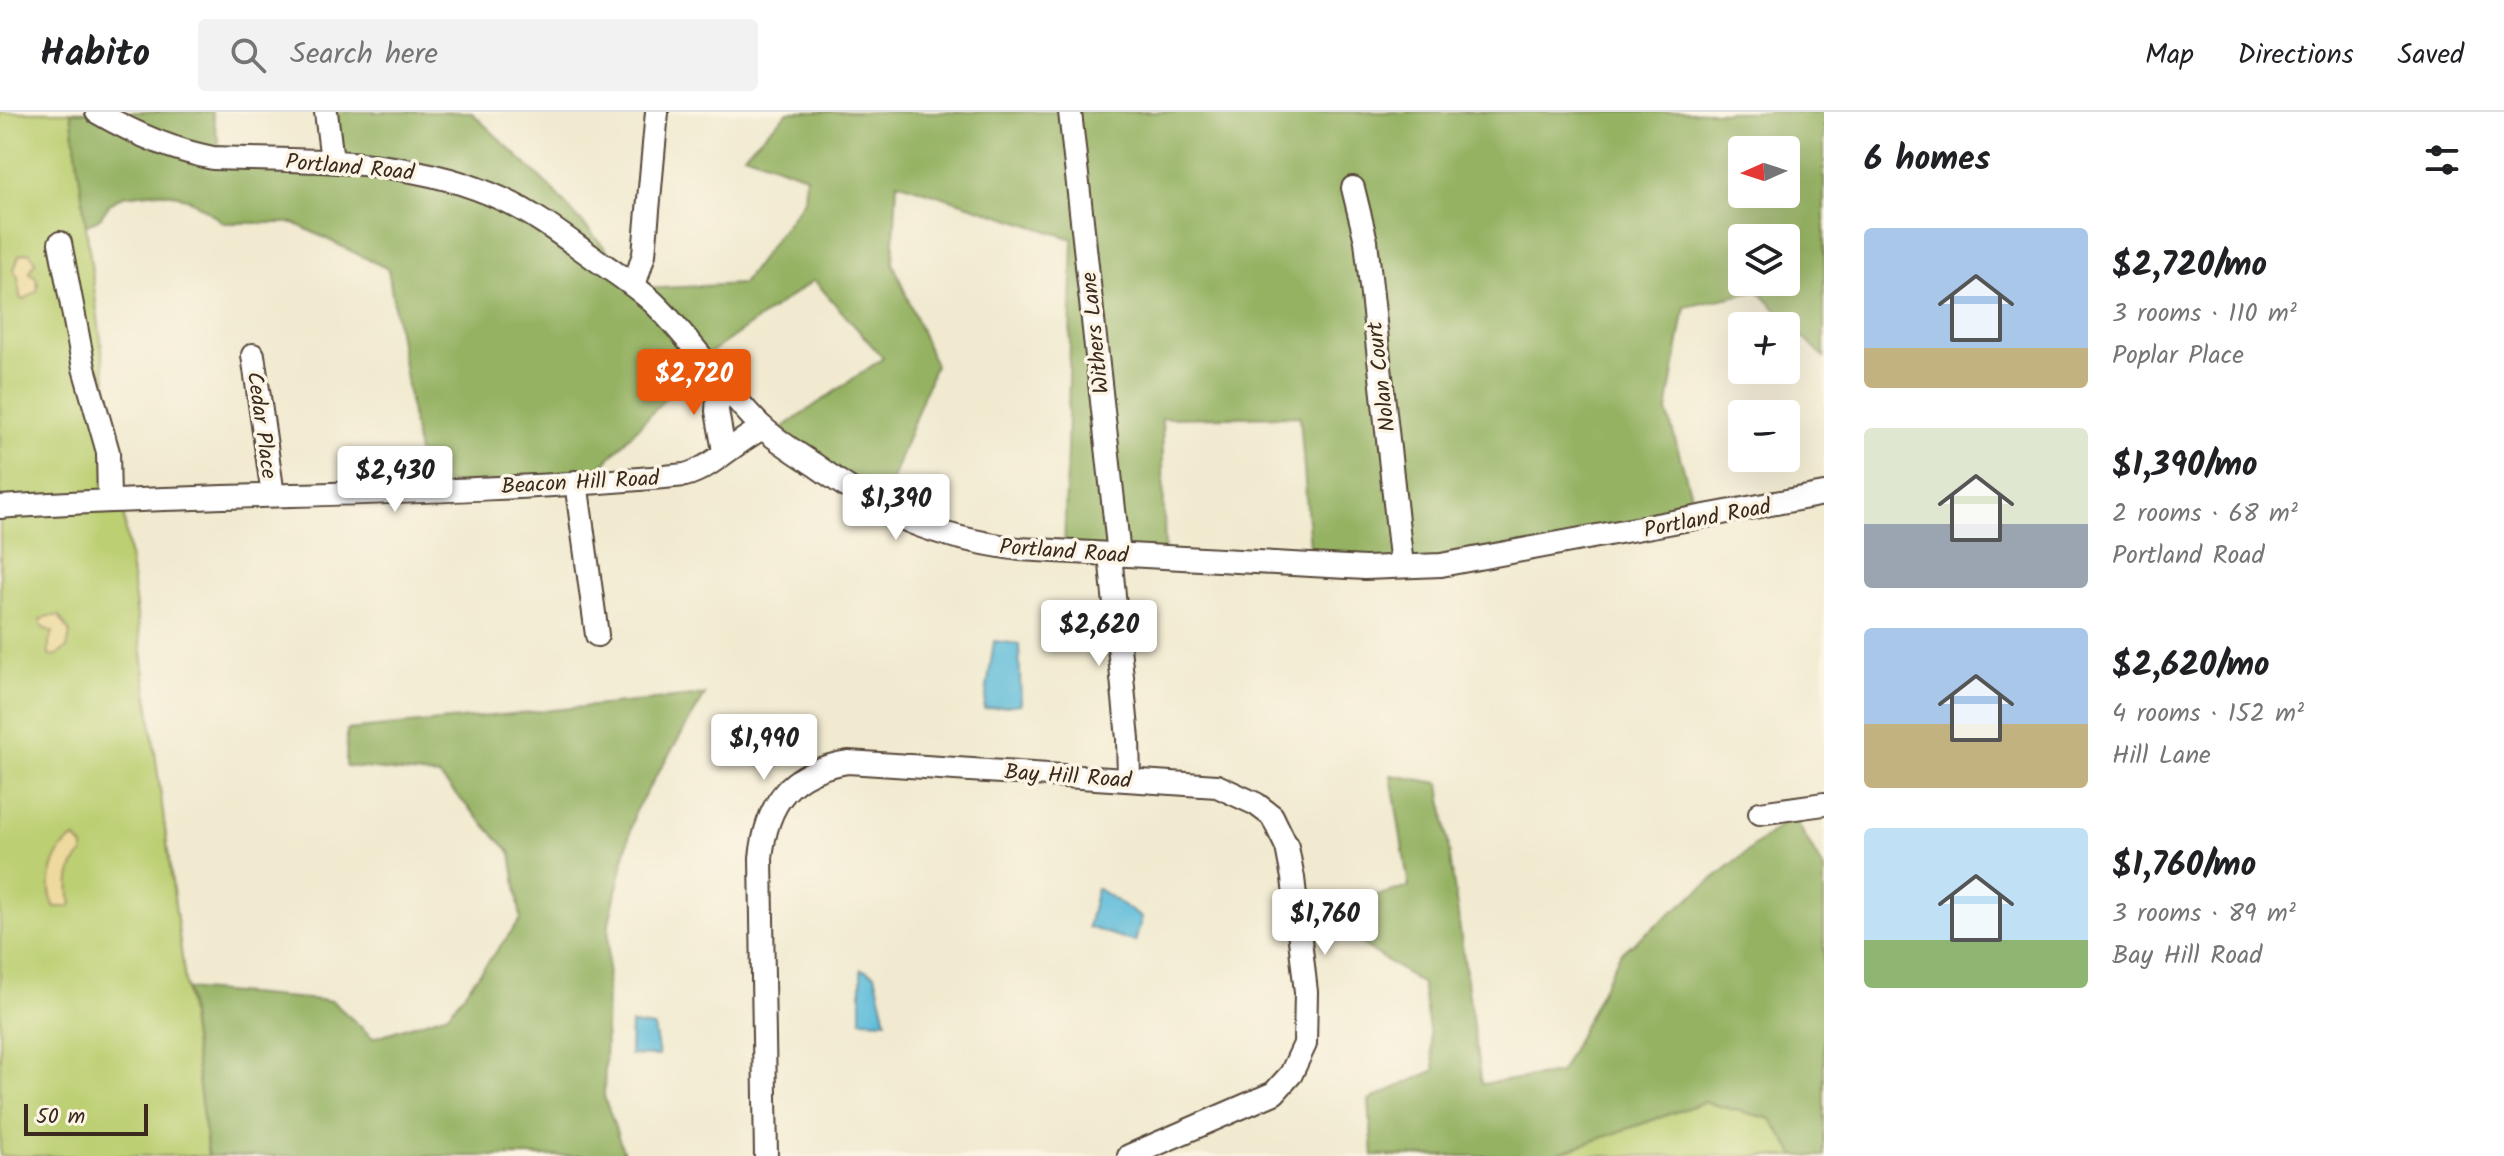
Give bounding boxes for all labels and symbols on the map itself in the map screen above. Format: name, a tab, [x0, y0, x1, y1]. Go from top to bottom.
north arrow	[1728, 136, 1800, 208]
street label: Portland Road	[284, 145, 417, 192]
street label: Withers Lane	[1073, 270, 1120, 395]
street label: Nolan Court	[1358, 319, 1407, 434]
pin: $2,720	[629, 349, 759, 417]
street label: Cedar Place	[236, 370, 285, 481]
pin: $2,430	[330, 446, 460, 514]
street label: Beacon Hill Road	[500, 462, 661, 505]
pin: $1,390	[831, 474, 961, 542]
street label: Portland Road	[1641, 490, 1775, 549]
street label: Portland Road	[998, 531, 1130, 575]
pin: $2,620	[1034, 600, 1164, 668]
pin: $1,990	[699, 714, 829, 782]
street label: Bay Hill Road	[1003, 756, 1133, 799]
pin: $1,760	[1260, 889, 1390, 957]
scale bar	[24, 1100, 148, 1136]

